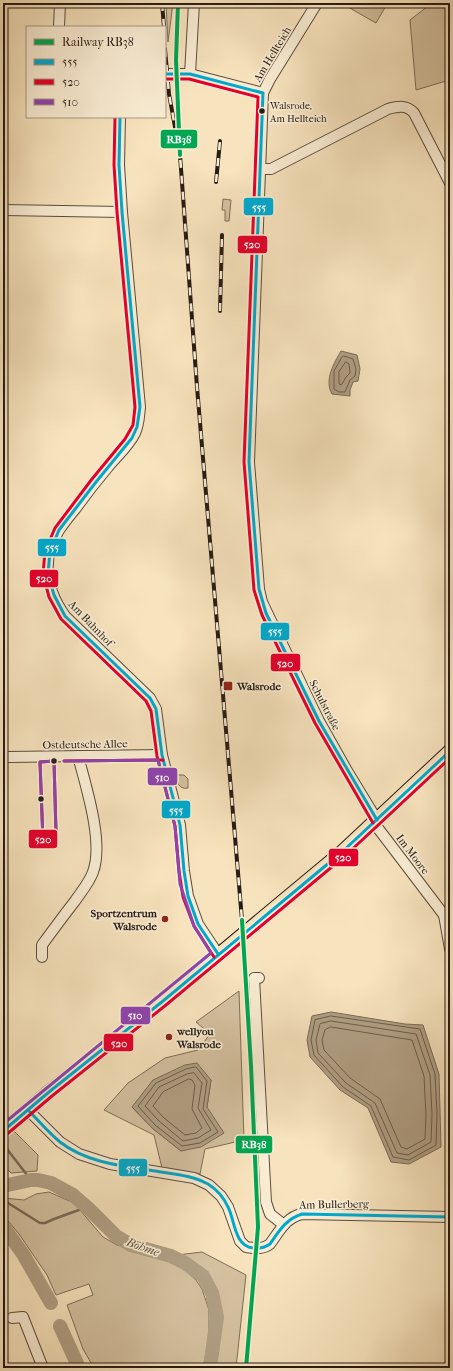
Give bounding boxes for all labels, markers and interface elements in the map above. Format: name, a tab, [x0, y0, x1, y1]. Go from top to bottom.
street label: Am Hellteich	[250, 24, 294, 85]
legend	[26, 26, 166, 118]
text: Railway RB38	[62, 35, 134, 49]
text: 555	[62, 55, 77, 69]
text: 520	[62, 75, 80, 89]
text: 510	[62, 95, 78, 109]
place label: Walsrode, Am Hellteich	[269, 100, 327, 125]
marker: Walsrode, Am Hellteich	[257, 106, 267, 116]
line badge: RB38	[160, 129, 198, 149]
text: RB38	[166, 133, 192, 146]
line badge: 555	[243, 197, 274, 216]
text: 555	[252, 201, 266, 214]
line badge: 520	[237, 235, 268, 254]
text: 520	[244, 238, 260, 251]
line badge: 555	[37, 538, 67, 557]
text: 555	[45, 541, 59, 554]
line badge: 520	[29, 569, 59, 588]
text: 520	[36, 572, 52, 585]
street label: Am Bahnhof	[65, 597, 117, 651]
line badge: 555	[260, 622, 290, 641]
text: 555	[268, 625, 282, 638]
line badge: 520	[270, 653, 301, 672]
text: 520	[277, 657, 293, 670]
street label: Schulstraße	[306, 678, 343, 733]
marker: Walsrode	[222, 680, 234, 692]
place label: Walsrode	[236, 680, 281, 693]
street label: Ostdeutsche Allee	[42, 737, 128, 752]
unlabelled marker	[49, 756, 59, 766]
line badge: 510	[147, 767, 178, 786]
text: 510	[155, 771, 169, 784]
unlabelled marker	[36, 794, 46, 804]
line badge: 555	[161, 800, 191, 819]
text: 555	[169, 804, 183, 817]
line badge: 520	[28, 829, 58, 849]
street label: Im Moore	[393, 832, 432, 877]
text: 520	[35, 833, 51, 846]
line badge: 520	[328, 848, 359, 867]
text: 520	[335, 851, 351, 864]
place label: Sportzentrum Walsrode	[91, 907, 158, 933]
marker: Sportzentrum Walsrode	[160, 914, 170, 924]
line badge: 510	[120, 1006, 151, 1025]
text: 510	[128, 1009, 142, 1022]
place label: wellyou Walsrode	[176, 1025, 221, 1051]
marker: wellyou Walsrode	[164, 1032, 174, 1042]
line badge: 520	[103, 1033, 134, 1052]
text: 520	[111, 1037, 127, 1050]
line badge: RB38	[235, 1135, 273, 1154]
text: RB38	[241, 1138, 267, 1151]
line badge: 555	[118, 1158, 148, 1177]
text: 555	[126, 1162, 140, 1175]
street label: Am Bullerberg	[298, 1197, 369, 1212]
water label: Böhme	[124, 1235, 162, 1259]

